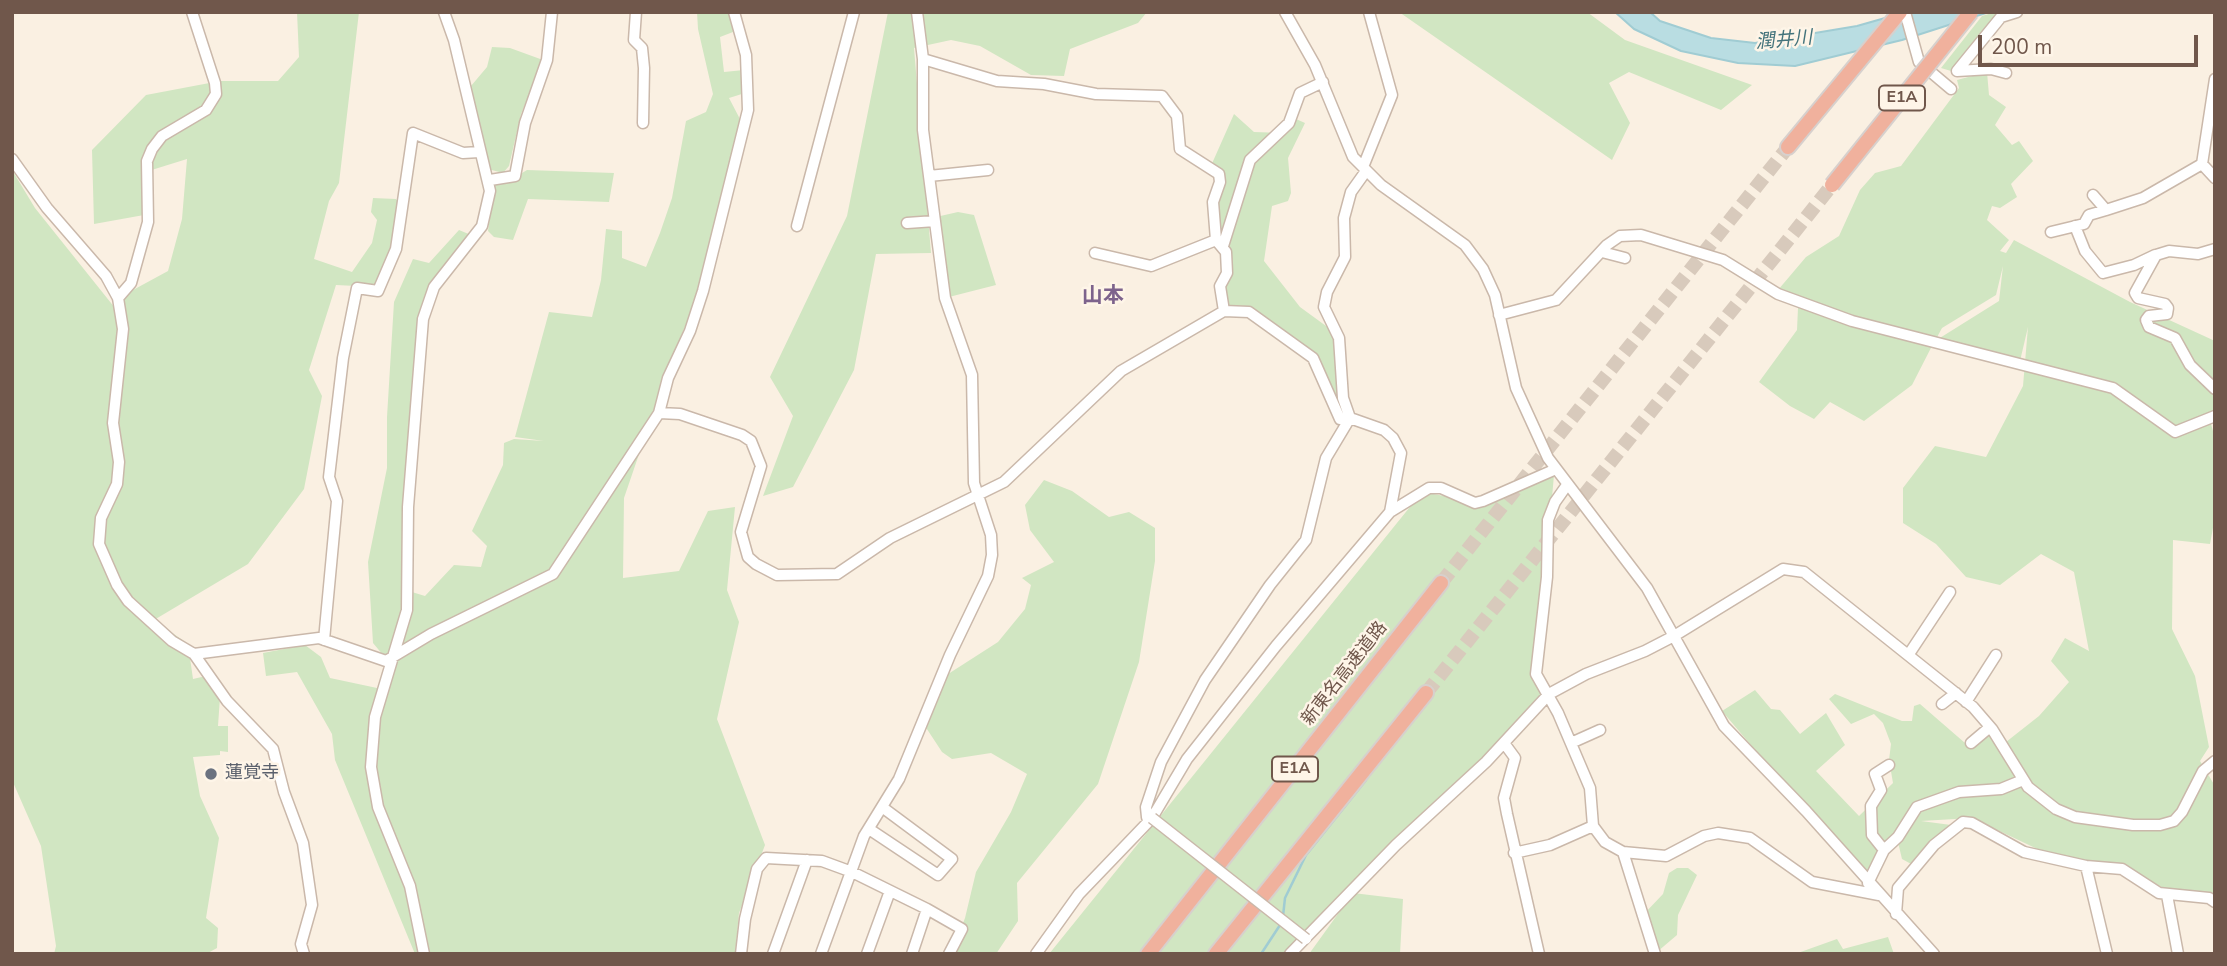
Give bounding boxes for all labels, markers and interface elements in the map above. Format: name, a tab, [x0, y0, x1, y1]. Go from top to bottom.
scale bar	[1982, 21, 2202, 65]
water label: 潤井川	[1755, 27, 1813, 55]
text: 200 m	[1991, 33, 2052, 61]
road number: E1A	[1879, 86, 1925, 110]
district label: 山本	[1082, 284, 1124, 310]
street label: 新東名高速道路	[1298, 618, 1392, 730]
road number: E1A	[1272, 756, 1318, 782]
place label: 蓮覚寺	[225, 763, 279, 785]
marker: 蓮覚寺	[203, 766, 219, 782]

